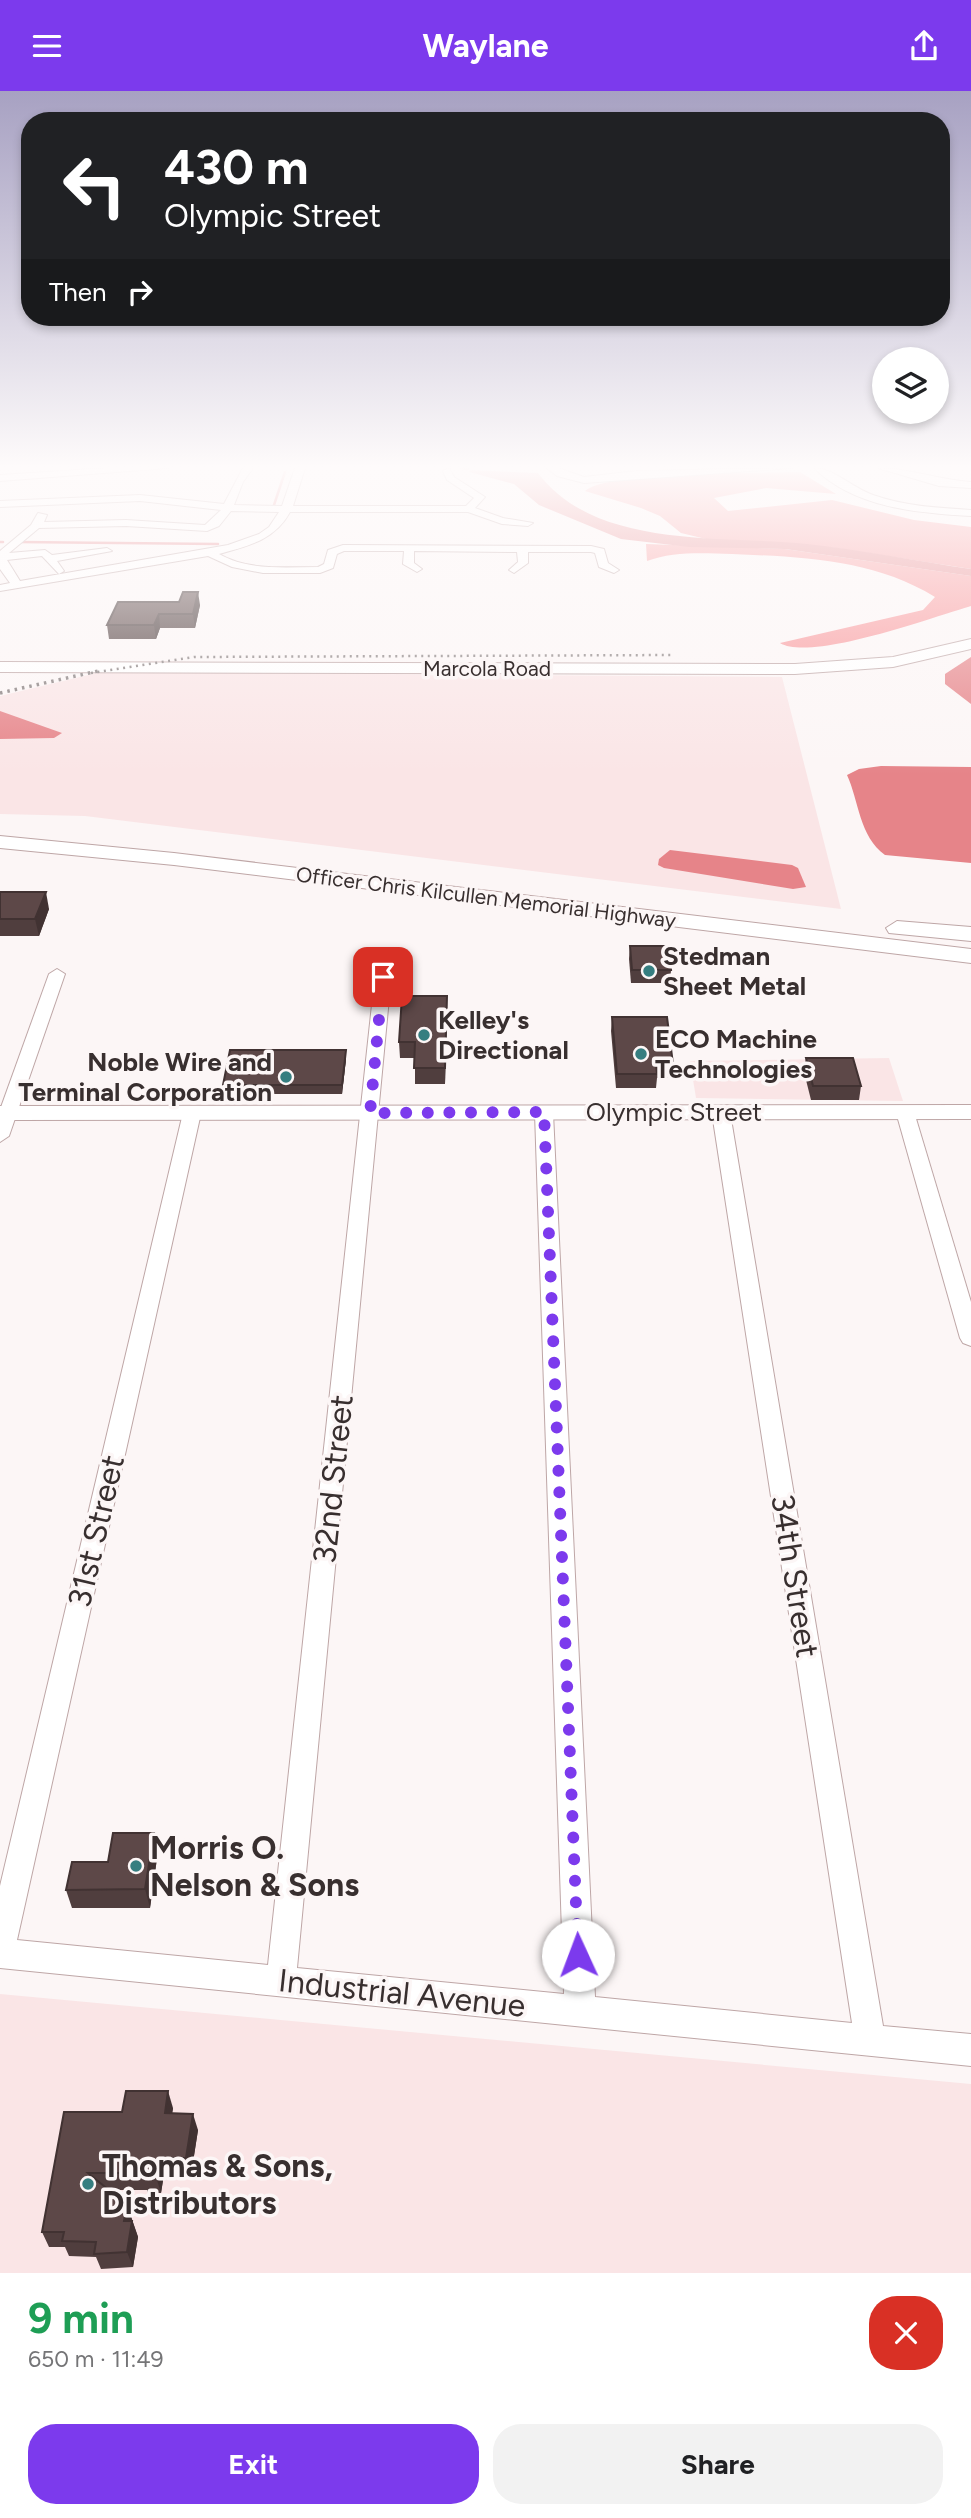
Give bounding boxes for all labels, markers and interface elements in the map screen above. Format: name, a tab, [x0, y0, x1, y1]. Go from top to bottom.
icon: menu	[28, 27, 66, 65]
text: Waylane	[422, 27, 549, 65]
icon: share	[905, 27, 943, 65]
text: 430 m	[164, 137, 308, 196]
icon: left	[49, 140, 140, 231]
text: Olympic Street	[164, 197, 381, 235]
icon: right	[121, 273, 159, 311]
text: Then	[49, 276, 107, 308]
map controls	[872, 347, 949, 424]
button: layers	[872, 347, 949, 424]
street label: Marcola Road	[423, 656, 551, 681]
street label: Officer Chris Kilcullen Memorial Highway	[295, 861, 677, 933]
place label: Stedman Sheet Metal	[663, 940, 806, 1002]
pin	[353, 947, 413, 1007]
icon: arrive	[364, 958, 402, 996]
marker: Stedman Sheet Metal	[641, 963, 657, 979]
place label: Kelley's Directional	[438, 1004, 569, 1066]
place label: ECO Machine Technologies	[655, 1023, 817, 1085]
marker: Kelley's Directional	[416, 1027, 432, 1043]
place label: Noble Wire and Terminal Corporation	[18, 1046, 272, 1108]
marker: ECO Machine Technologies	[633, 1046, 649, 1062]
marker: Noble Wire and Terminal Corporation	[278, 1069, 294, 1085]
street label: Olympic Street	[586, 1096, 762, 1128]
street label: 32nd Street	[305, 1393, 361, 1565]
street label: 31st Street	[60, 1451, 132, 1611]
street label: 34th Street	[763, 1492, 827, 1660]
place label: Morris O. Nelson & Sons	[150, 1829, 359, 1904]
marker: Morris O. Nelson & Sons	[128, 1858, 144, 1874]
position arrow	[541, 1918, 615, 1992]
street label: Industrial Avenue	[277, 1961, 527, 2025]
place label: Thomas & Sons, Distributors	[102, 2147, 333, 2222]
marker: Thomas & Sons, Distributors	[80, 2176, 96, 2192]
text: 9 min	[28, 2293, 134, 2344]
button: close	[869, 2296, 943, 2370]
text: 650 m · 11:49	[28, 2345, 164, 2373]
button: Exit	[28, 2424, 479, 2504]
button: Share	[493, 2424, 943, 2504]

